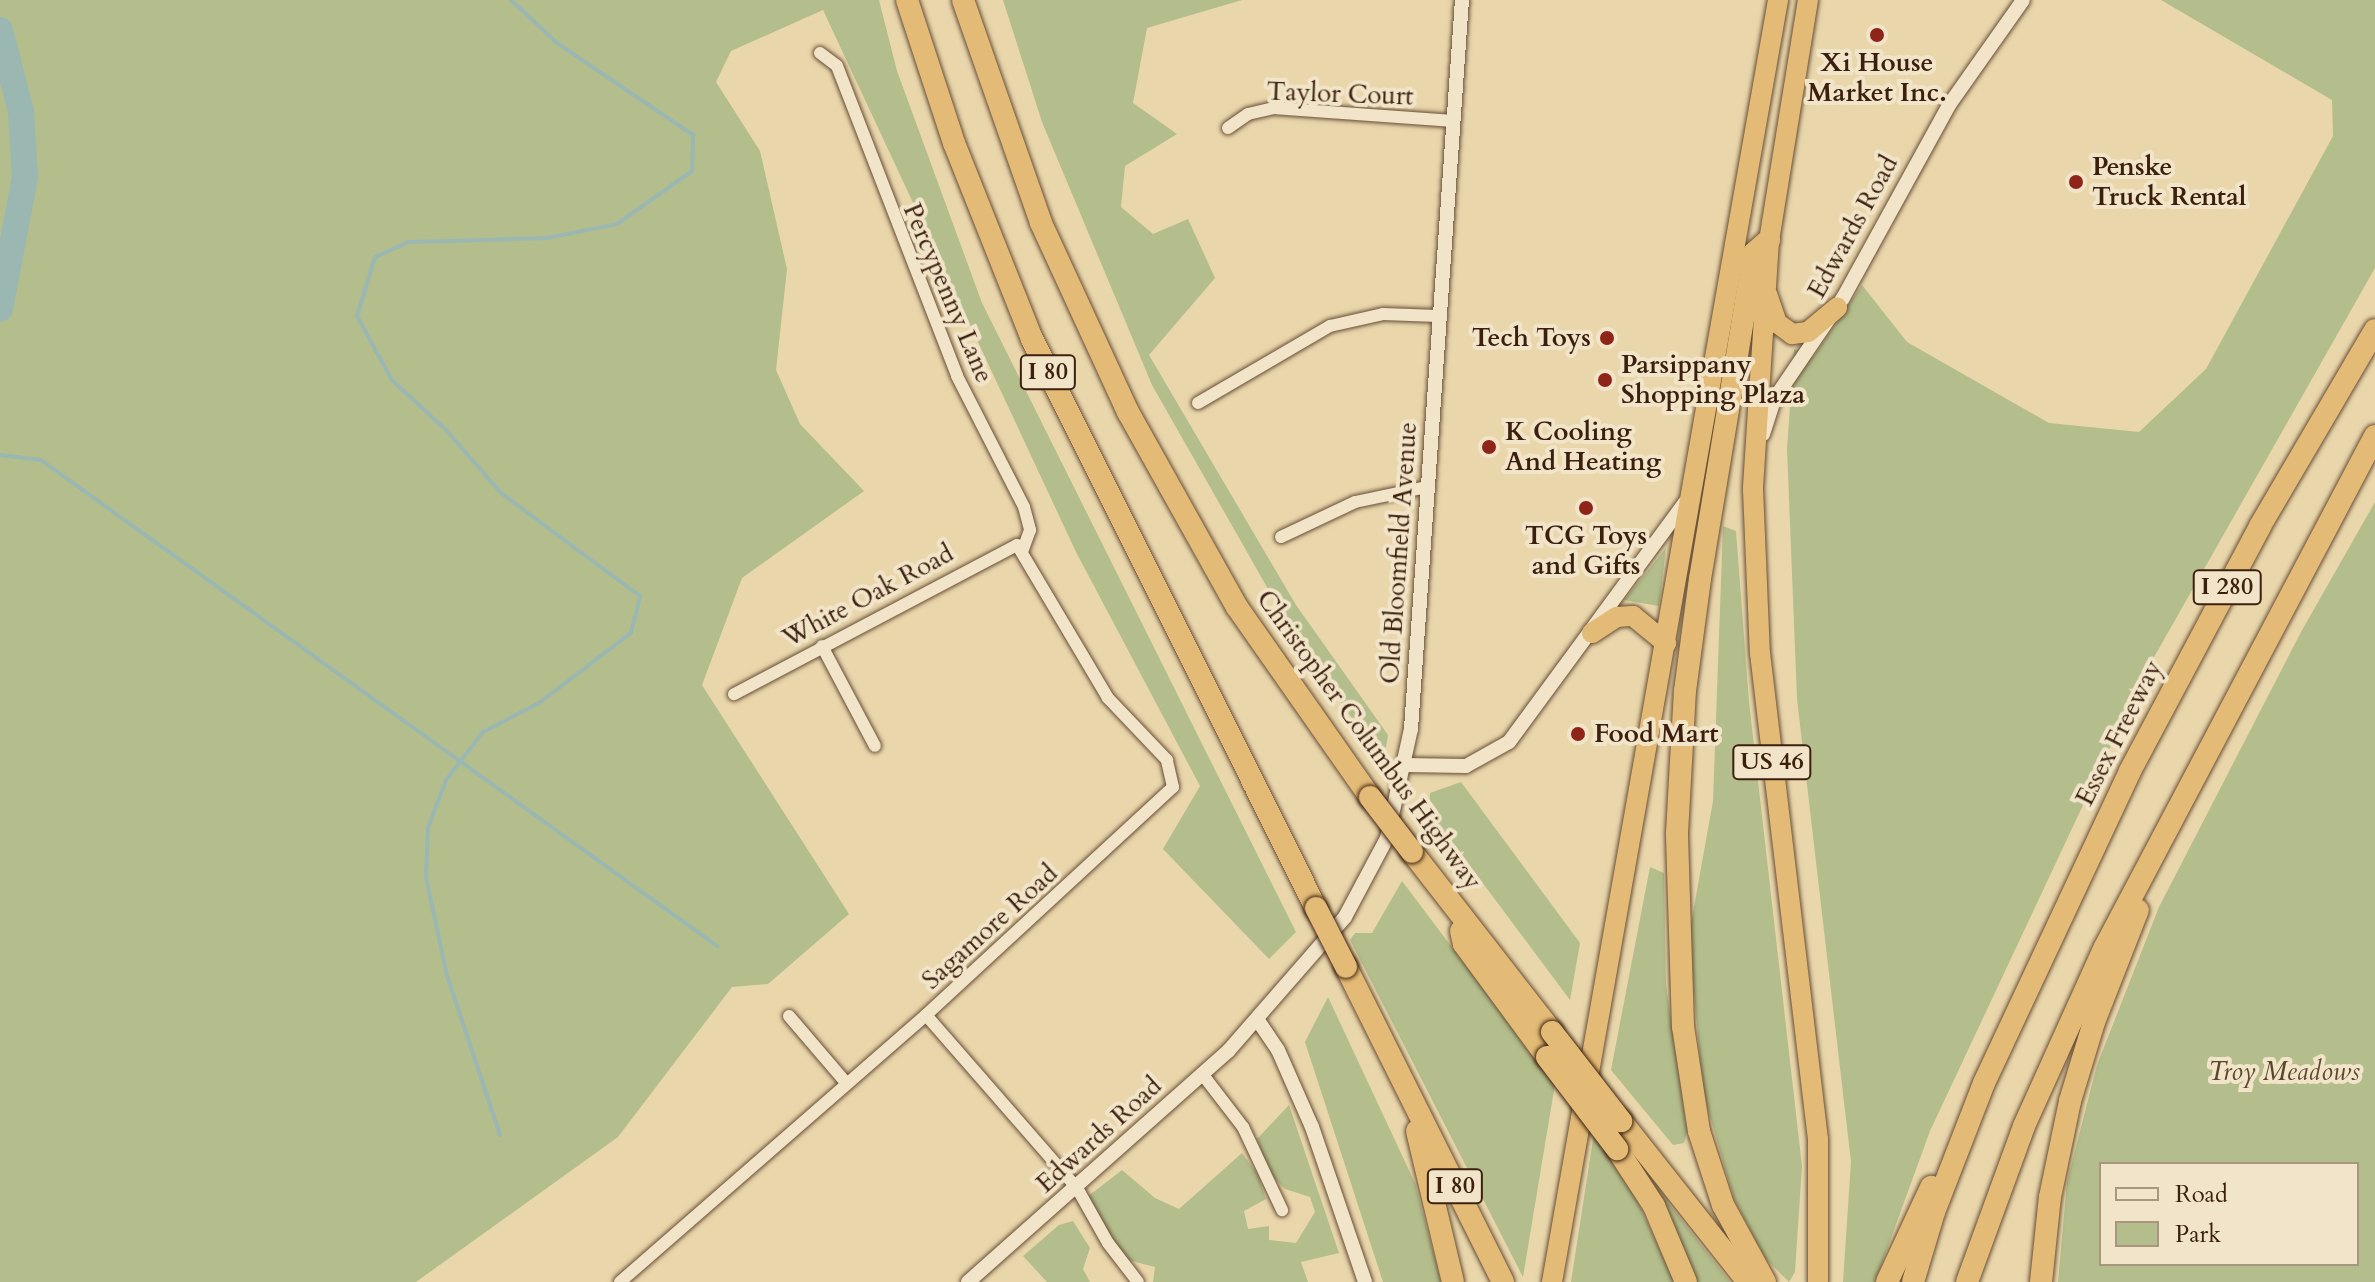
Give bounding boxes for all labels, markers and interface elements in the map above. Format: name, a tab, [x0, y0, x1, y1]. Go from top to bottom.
marker: Xi House Market Inc.	[1868, 26, 1886, 44]
place label: Xi House Market Inc.	[1807, 47, 1947, 108]
street label: Taylor Court	[1266, 76, 1414, 112]
street label: Edwards Road	[1801, 150, 1905, 304]
place label: Penske Truck Rental	[2092, 151, 2246, 212]
marker: Penske Truck Rental	[2067, 173, 2085, 191]
street label: Percypenny Lane	[896, 199, 1000, 387]
place label: Tech Toys	[1472, 322, 1591, 354]
marker: Tech Toys	[1598, 329, 1616, 347]
place label: Parsippany Shopping Plaza	[1621, 349, 1805, 410]
road number: I 80	[1018, 352, 1078, 392]
marker: Parsippany Shopping Plaza	[1596, 371, 1614, 389]
place label: K Cooling And Heating	[1505, 416, 1661, 478]
street label: Old Bloomfield Avenue	[1374, 421, 1424, 685]
marker: K Cooling And Heating	[1480, 438, 1498, 456]
marker: TCG Toys and Gifts	[1577, 499, 1595, 517]
place label: TCG Toys and Gifts	[1525, 520, 1647, 582]
street label: White Oak Road	[777, 538, 959, 654]
road number: I 280	[2191, 567, 2263, 607]
street label: Christopher Columbus Highway	[1250, 584, 1488, 896]
street label: Essex Freeway	[2069, 655, 2169, 811]
place label: Food Mart	[1594, 718, 1719, 750]
marker: Food Mart	[1569, 725, 1587, 743]
road number: US 46	[1732, 742, 1812, 782]
street label: Sagamore Road	[916, 858, 1064, 996]
park label: Troy Meadows	[2208, 1056, 2360, 1088]
street label: Edwards Road	[1030, 1071, 1168, 1199]
legend	[2099, 1162, 2359, 1266]
road number: I 80	[1425, 1166, 1485, 1206]
text: Road	[2175, 1178, 2228, 1211]
text: Park	[2175, 1218, 2221, 1251]

